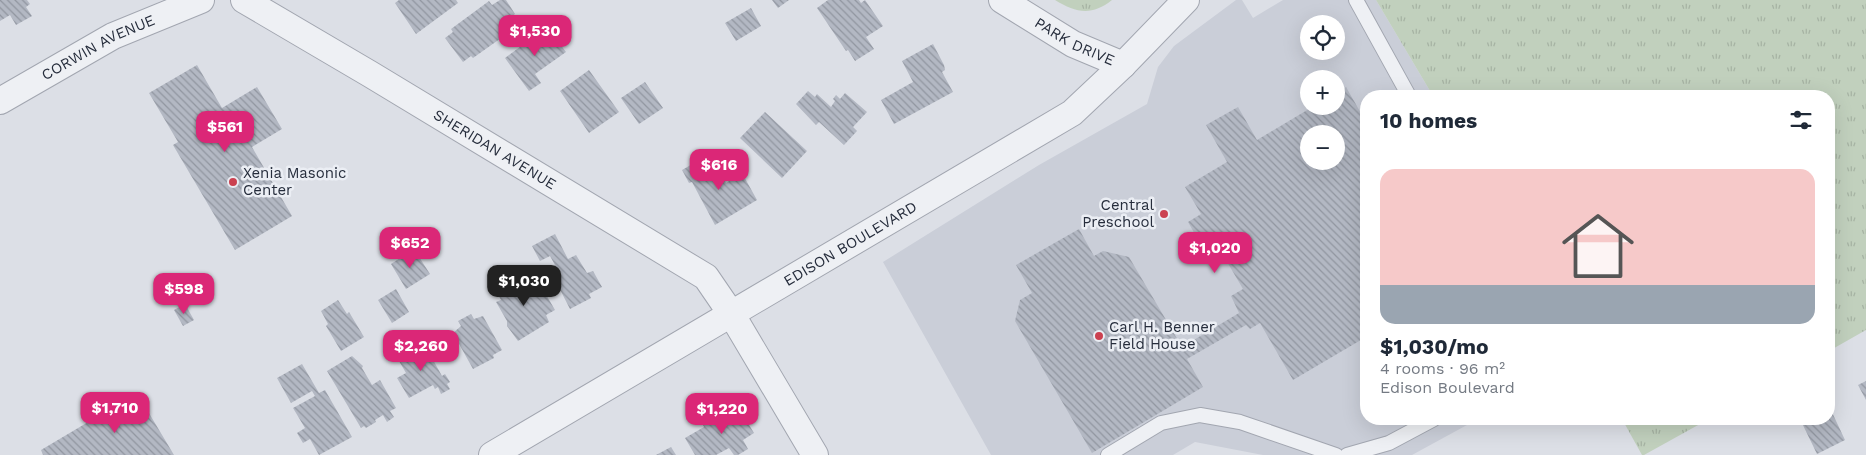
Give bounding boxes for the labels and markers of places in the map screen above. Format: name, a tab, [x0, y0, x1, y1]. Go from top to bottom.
pin: $1,530	[494, 15, 576, 57]
pin: $561	[195, 110, 255, 153]
pin: $616	[689, 148, 749, 191]
place label: Xenia Masonic Center	[243, 164, 346, 199]
marker: Xenia Masonic Center	[227, 176, 239, 188]
place label: Central Preschool	[1082, 196, 1154, 231]
marker: Central Preschool	[1158, 208, 1170, 220]
pin: $652	[380, 226, 440, 269]
pin: $1,020	[1174, 232, 1256, 274]
pin: $1,030	[483, 264, 565, 307]
pin: $598	[154, 272, 214, 315]
place label: Carl H. Benner Field House	[1109, 318, 1215, 353]
pin: $2,260	[380, 330, 462, 372]
marker: Carl H. Benner Field House	[1093, 330, 1105, 342]
pin: $1,710	[74, 392, 156, 434]
pin: $1,220	[681, 392, 763, 435]

